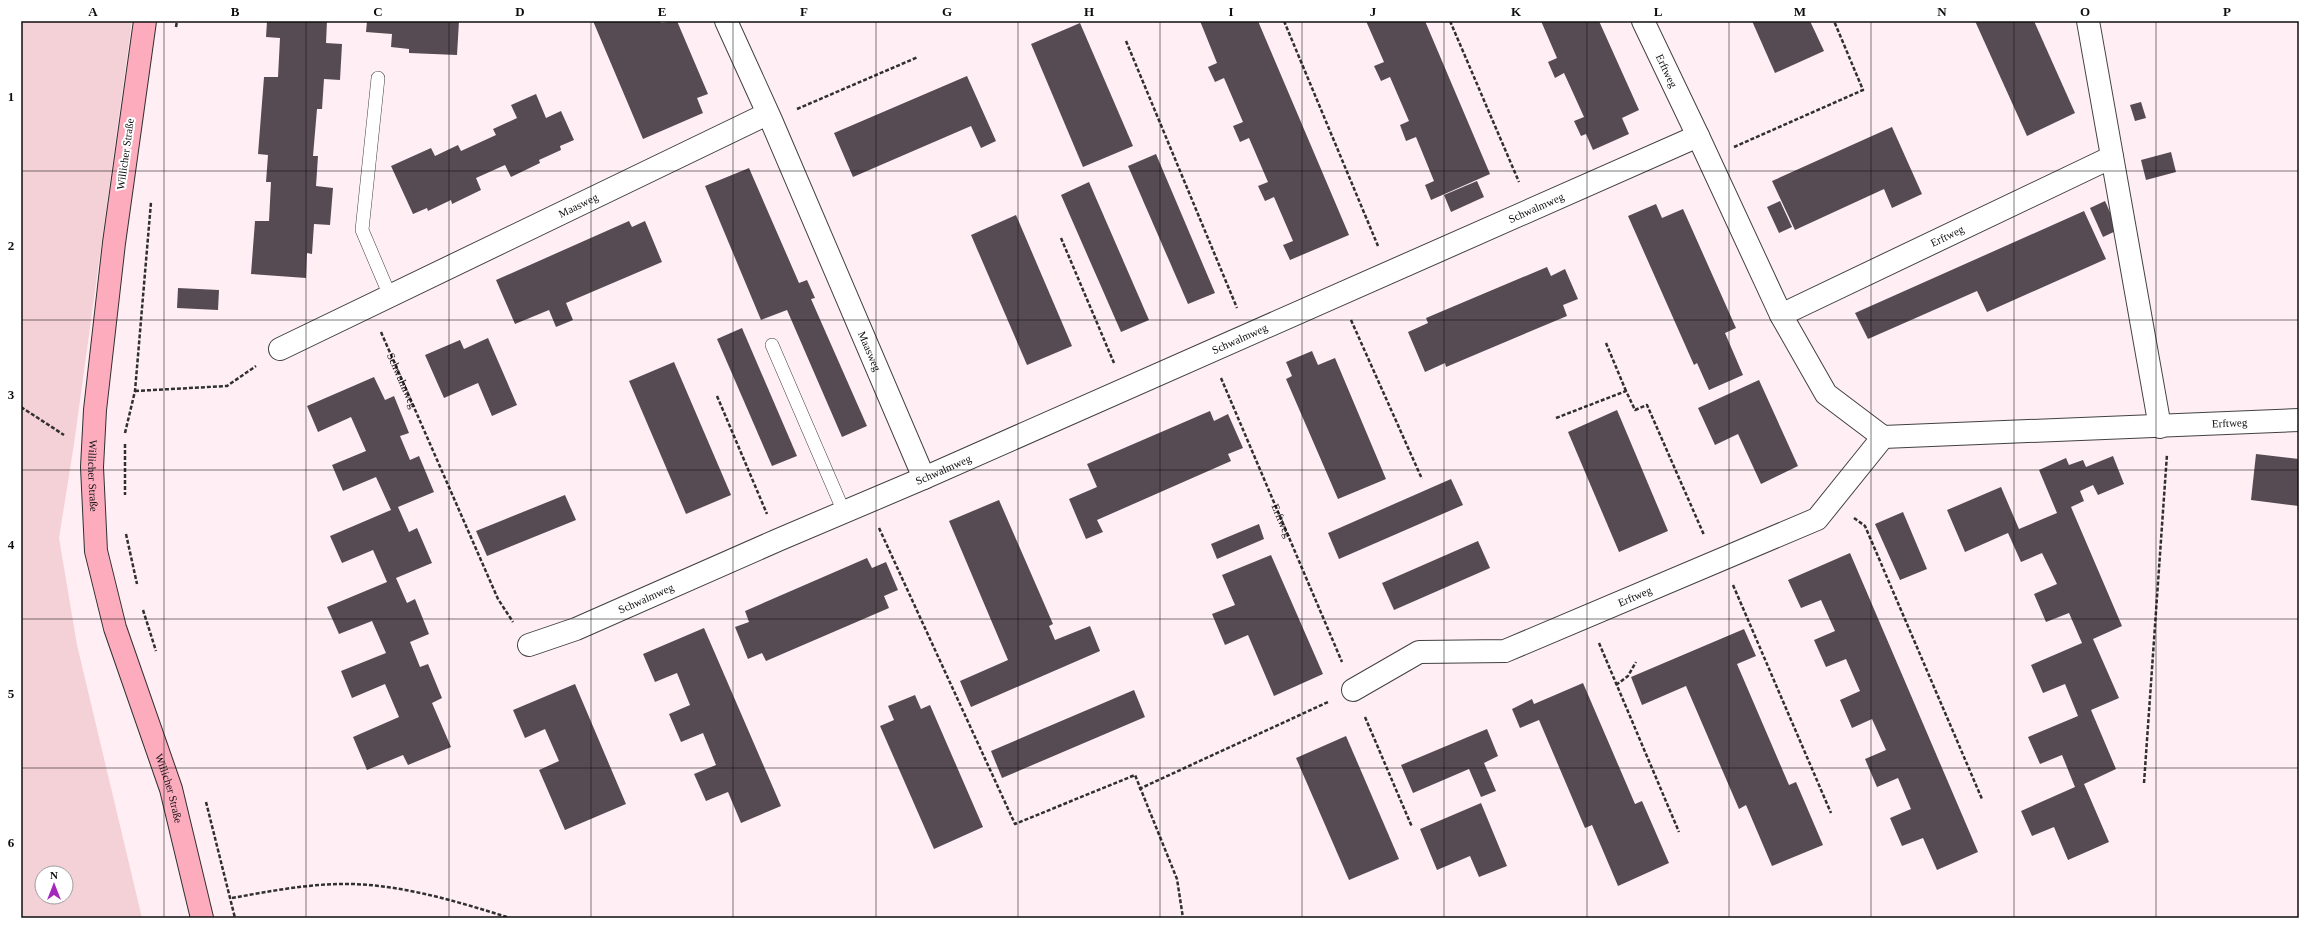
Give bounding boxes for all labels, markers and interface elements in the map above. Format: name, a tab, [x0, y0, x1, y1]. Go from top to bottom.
text: A	[88, 4, 98, 19]
text: B	[231, 4, 240, 19]
text: C	[373, 4, 383, 19]
text: D	[515, 4, 525, 19]
text: E	[658, 4, 666, 19]
text: F	[800, 4, 808, 19]
text: G	[942, 4, 952, 19]
text: H	[1084, 4, 1094, 19]
text: I	[1228, 4, 1234, 19]
text: J	[1370, 4, 1377, 19]
text: K	[1511, 4, 1522, 19]
text: L	[1654, 4, 1663, 19]
text: M	[1794, 4, 1806, 19]
text: N	[1937, 4, 1947, 19]
text: O	[2080, 4, 2090, 19]
text: P	[2223, 4, 2231, 19]
street label: Erftweg	[1654, 52, 1680, 90]
text: 1	[8, 89, 14, 104]
street label: Willicher Straße	[114, 117, 136, 190]
street label: Maasweg	[557, 190, 600, 220]
street label: Schwalmweg	[1506, 190, 1566, 225]
street label: Erftweg	[1928, 222, 1966, 249]
text: 2	[8, 238, 14, 253]
street label: Schwalmweg	[1210, 321, 1270, 356]
street label: Maasweg	[856, 329, 884, 373]
street label: Schwalmweg	[385, 351, 420, 411]
text: 3	[8, 387, 15, 402]
street label: Erftweg	[2212, 416, 2248, 430]
street label: Willicher Straße	[86, 439, 100, 512]
street label: Schwalmweg	[914, 452, 973, 487]
street label: Erftweg	[1269, 502, 1294, 540]
text: 4	[8, 537, 15, 552]
street label: Schwalmweg	[616, 581, 676, 616]
street label: Erftweg	[1616, 583, 1654, 609]
text: 5	[8, 686, 15, 701]
street label: Willicher Straße	[153, 752, 185, 824]
text: 6	[8, 835, 15, 850]
north arrow	[34, 865, 74, 905]
text: N	[50, 869, 58, 881]

